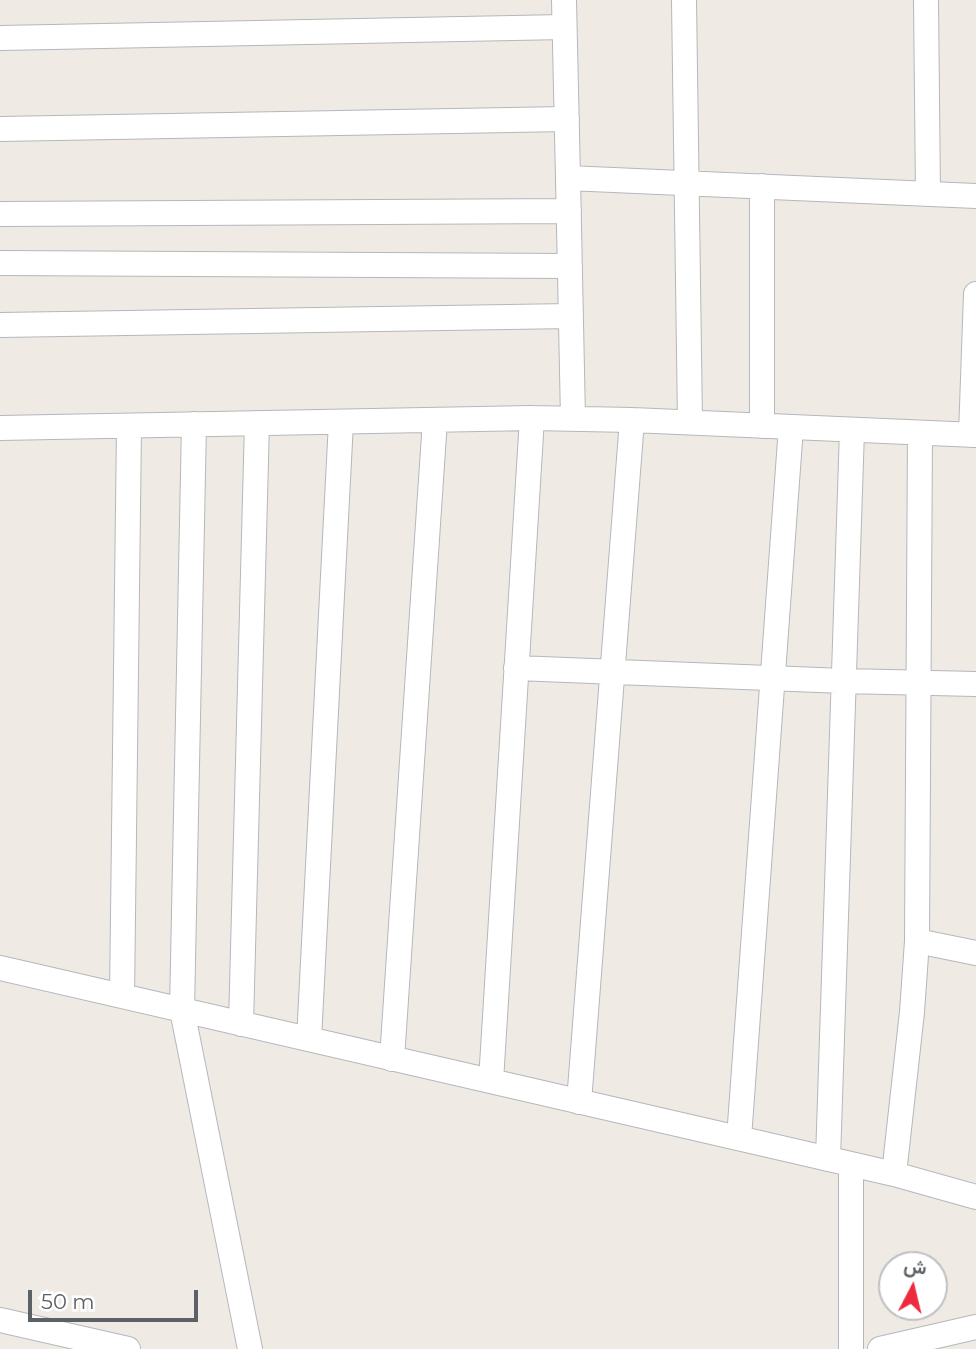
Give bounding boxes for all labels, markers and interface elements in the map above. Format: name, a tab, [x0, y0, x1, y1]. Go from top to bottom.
north arrow	[878, 1251, 948, 1321]
text: ش	[903, 1254, 928, 1279]
scale bar	[32, 1276, 201, 1320]
text: 50 m	[41, 1289, 95, 1314]

